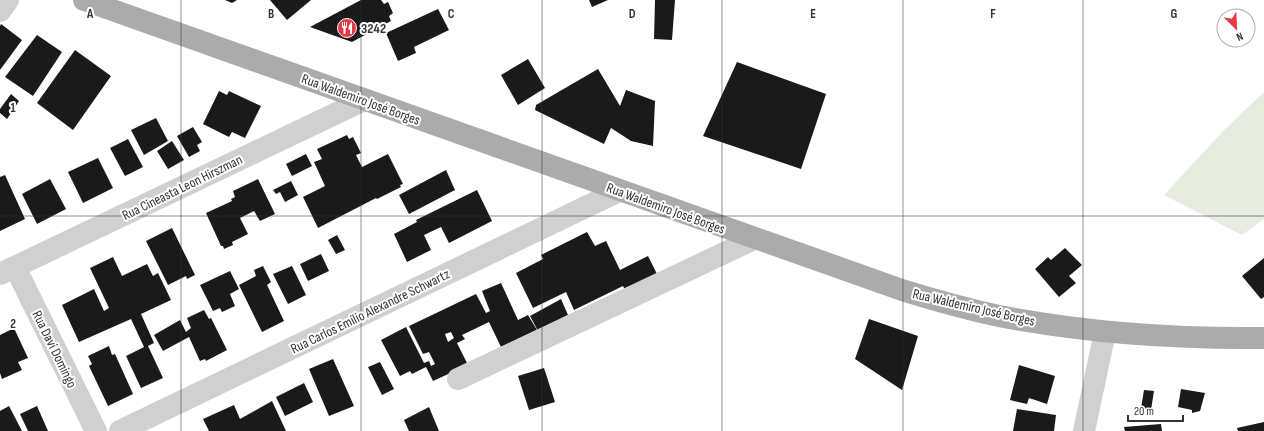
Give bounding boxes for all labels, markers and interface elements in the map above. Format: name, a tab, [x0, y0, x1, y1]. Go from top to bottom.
text: A	[86, 6, 94, 22]
text: B	[268, 6, 274, 22]
text: C	[448, 6, 455, 22]
text: D	[629, 6, 636, 22]
text: E	[810, 6, 816, 22]
text: F	[990, 6, 996, 22]
text: G	[1171, 6, 1178, 22]
north arrow	[1216, 8, 1256, 48]
restaurant icon: 3242	[336, 17, 358, 39]
place label: 3242	[361, 20, 386, 37]
text: N	[1234, 30, 1245, 44]
street label: Rua Waldemiro José Borges	[299, 70, 422, 129]
text: 1	[10, 100, 16, 116]
street label: Rua Cineasta Leon Hirszman	[119, 151, 245, 224]
street label: Rua Waldemiro José Borges	[604, 179, 727, 238]
street label: Rua Carlos Emílio Alexandre Schwartz	[288, 265, 453, 357]
street label: Rua Waldemiro José Borges	[911, 285, 1037, 330]
street label: Rua Davi Domingo	[29, 308, 81, 391]
text: 2	[10, 316, 16, 332]
scale bar	[1128, 397, 1183, 423]
text: 20 m	[1134, 404, 1154, 419]

